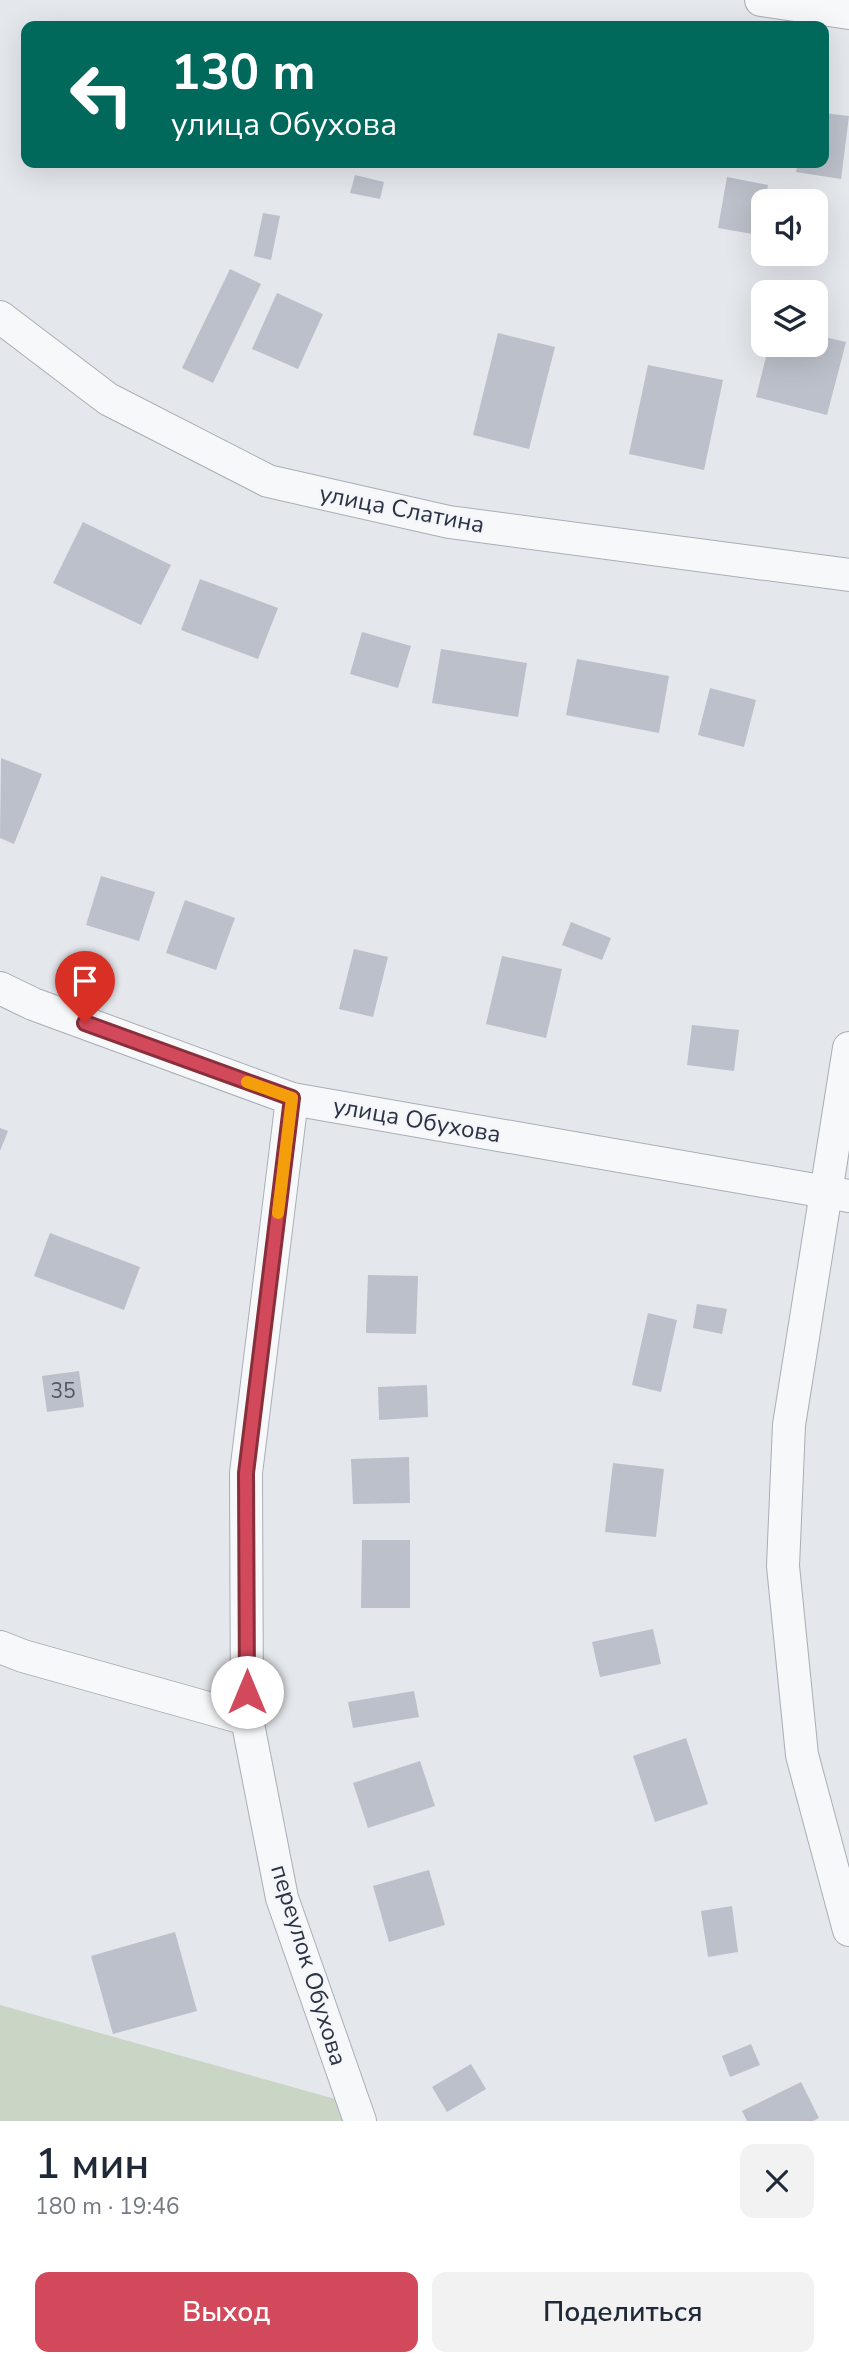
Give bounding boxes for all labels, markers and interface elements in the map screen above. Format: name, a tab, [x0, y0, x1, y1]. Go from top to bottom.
text: 130 m	[171, 39, 315, 106]
icon: left	[56, 49, 147, 140]
text: улица Обухова	[171, 103, 397, 146]
map controls	[751, 189, 828, 357]
button: sound	[751, 189, 828, 266]
button: layers	[751, 280, 828, 357]
street label: улица Слатина	[317, 477, 487, 541]
pin	[55, 951, 115, 1023]
icon: arrive	[66, 962, 104, 1000]
street label: улица Обухова	[331, 1090, 503, 1150]
house number: 35	[50, 1377, 76, 1405]
position arrow	[210, 1655, 284, 1729]
street label: переулок Обухова	[263, 1861, 355, 2069]
text: 1 мин	[35, 2136, 149, 2193]
button: close	[740, 2144, 814, 2218]
text: 180 m · 19:46	[35, 2191, 180, 2222]
button: Выход	[35, 2272, 418, 2352]
button: Поделиться	[432, 2272, 814, 2352]

